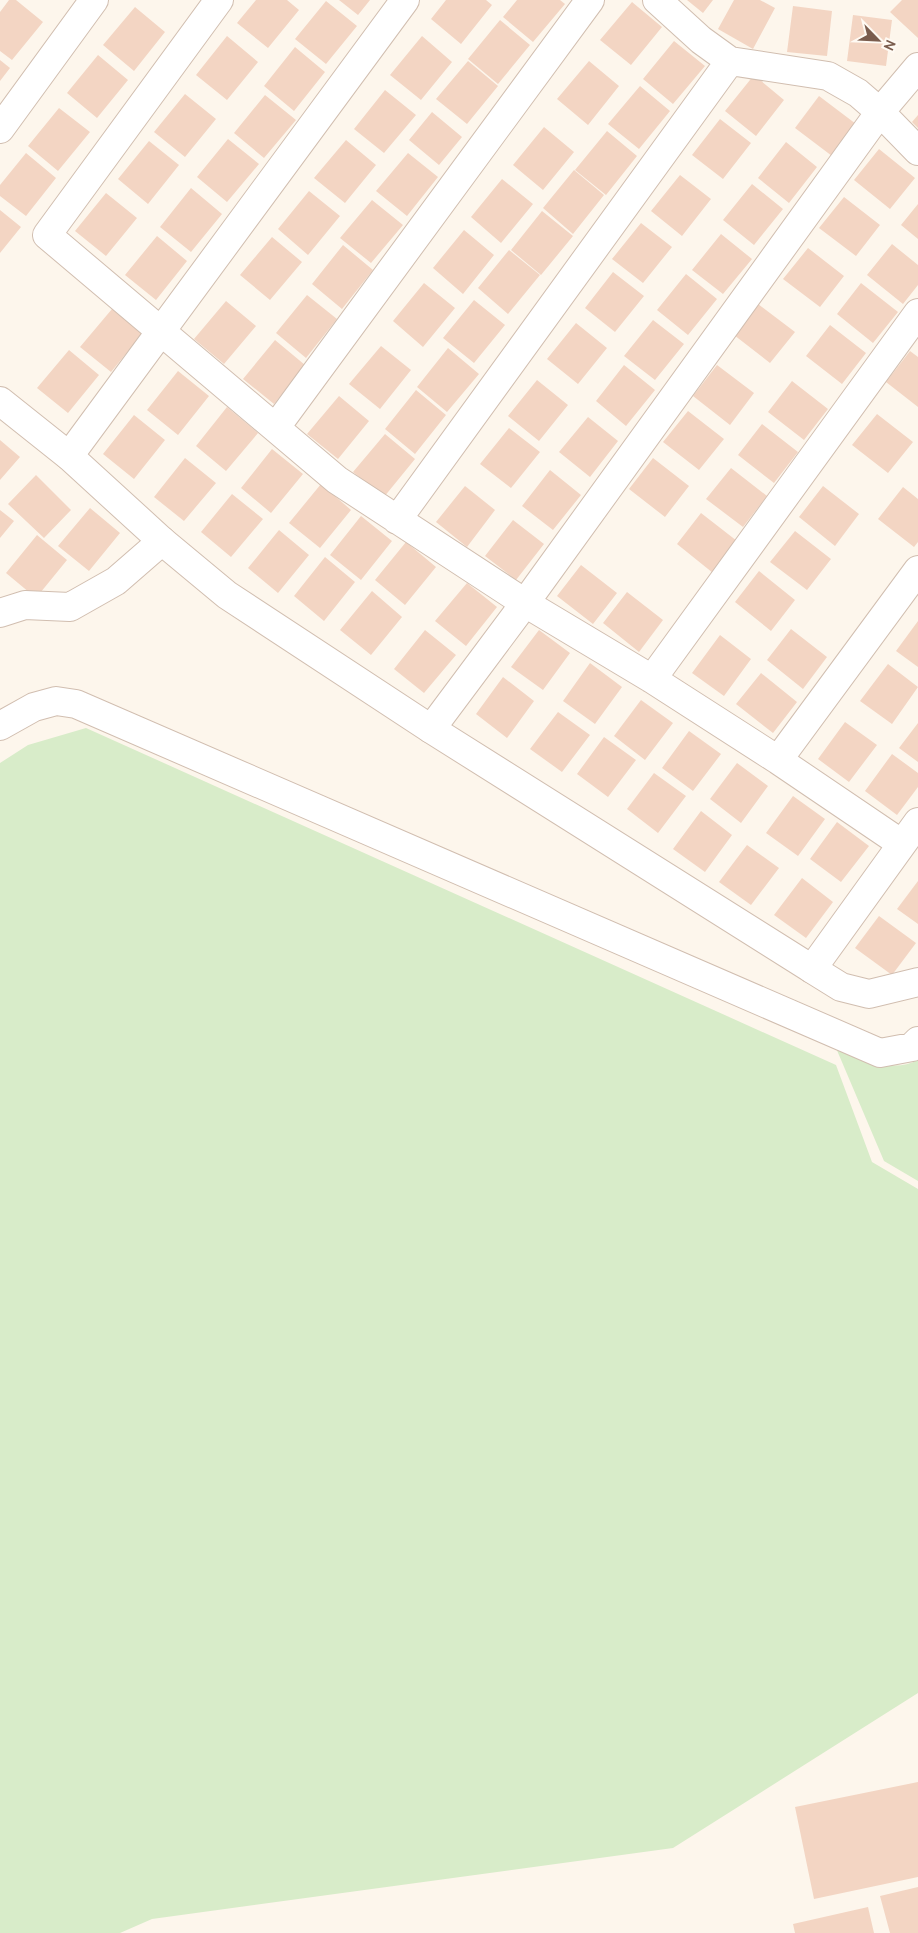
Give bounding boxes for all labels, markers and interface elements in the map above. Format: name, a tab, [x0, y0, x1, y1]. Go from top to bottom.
north arrow	[853, 15, 903, 65]
text: N	[880, 37, 900, 53]

